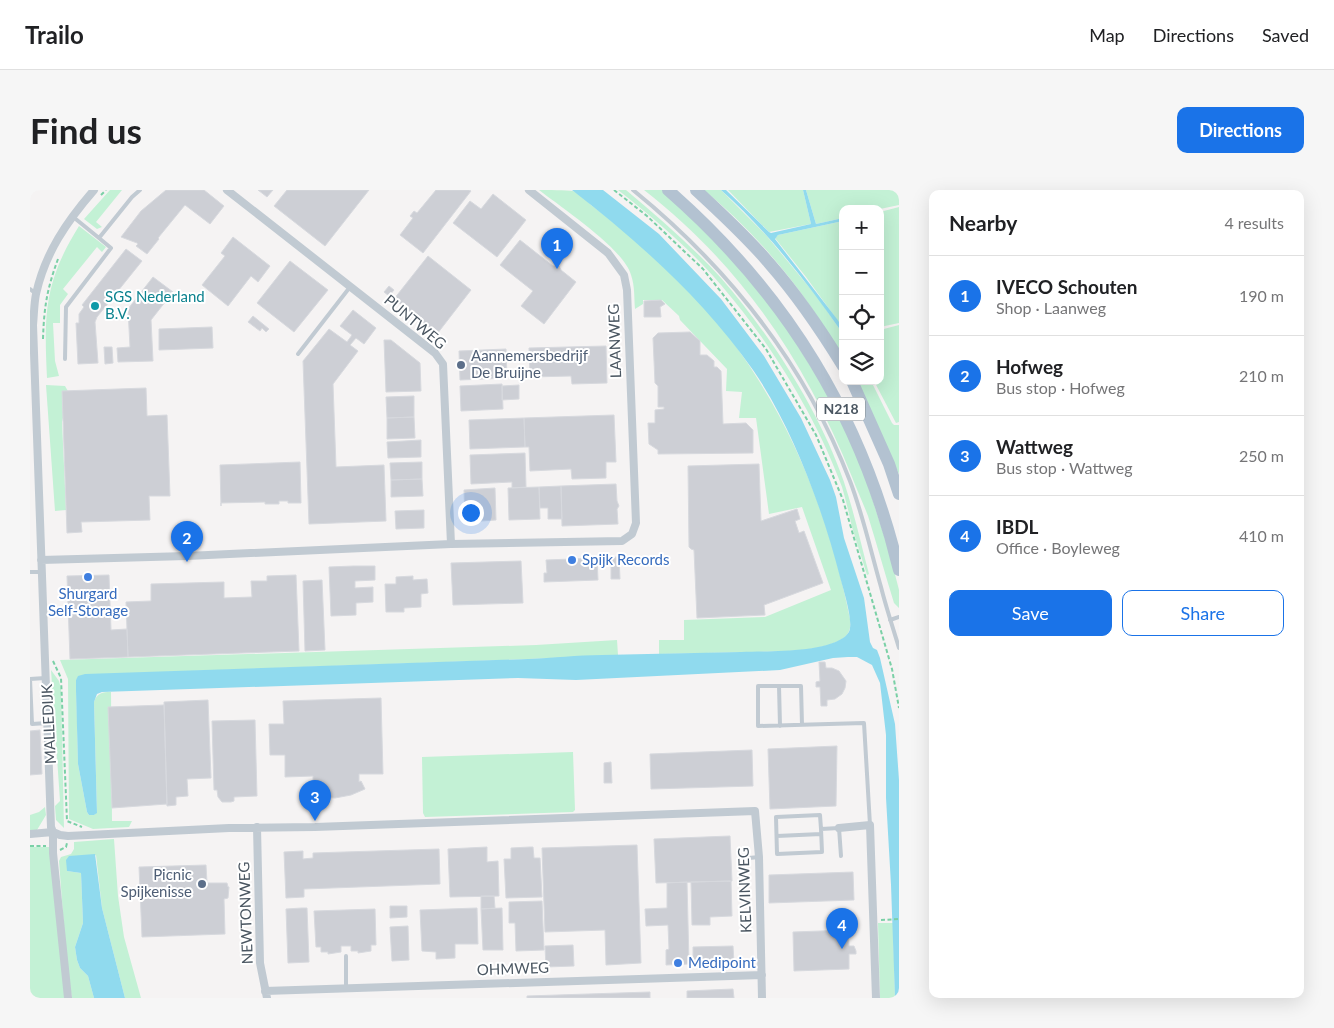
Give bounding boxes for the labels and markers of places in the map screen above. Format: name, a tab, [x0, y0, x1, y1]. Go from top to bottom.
pin: 1	[541, 228, 573, 269]
place label: SGS Nederland B.V.	[105, 287, 205, 322]
marker: SGS Nederland B.V.	[89, 300, 101, 312]
place label: Aannemersbedrijf De Bruijne	[471, 346, 589, 381]
marker: Aannemersbedrijf De Bruijne	[455, 359, 467, 371]
pin: 2	[171, 521, 203, 562]
place label: Spijk Records	[582, 550, 669, 568]
marker: Spijk Records	[566, 554, 578, 566]
marker: Shurgard Self-Storage	[82, 571, 94, 583]
place label: Shurgard Self-Storage	[48, 584, 128, 619]
pin: 3	[299, 780, 331, 821]
place label: Picnic Spijkenisse	[120, 865, 192, 900]
marker: Picnic Spijkenisse	[196, 878, 208, 890]
pin: 4	[826, 908, 858, 949]
place label: Medipoint	[688, 953, 756, 971]
marker: Medipoint	[672, 957, 684, 969]

